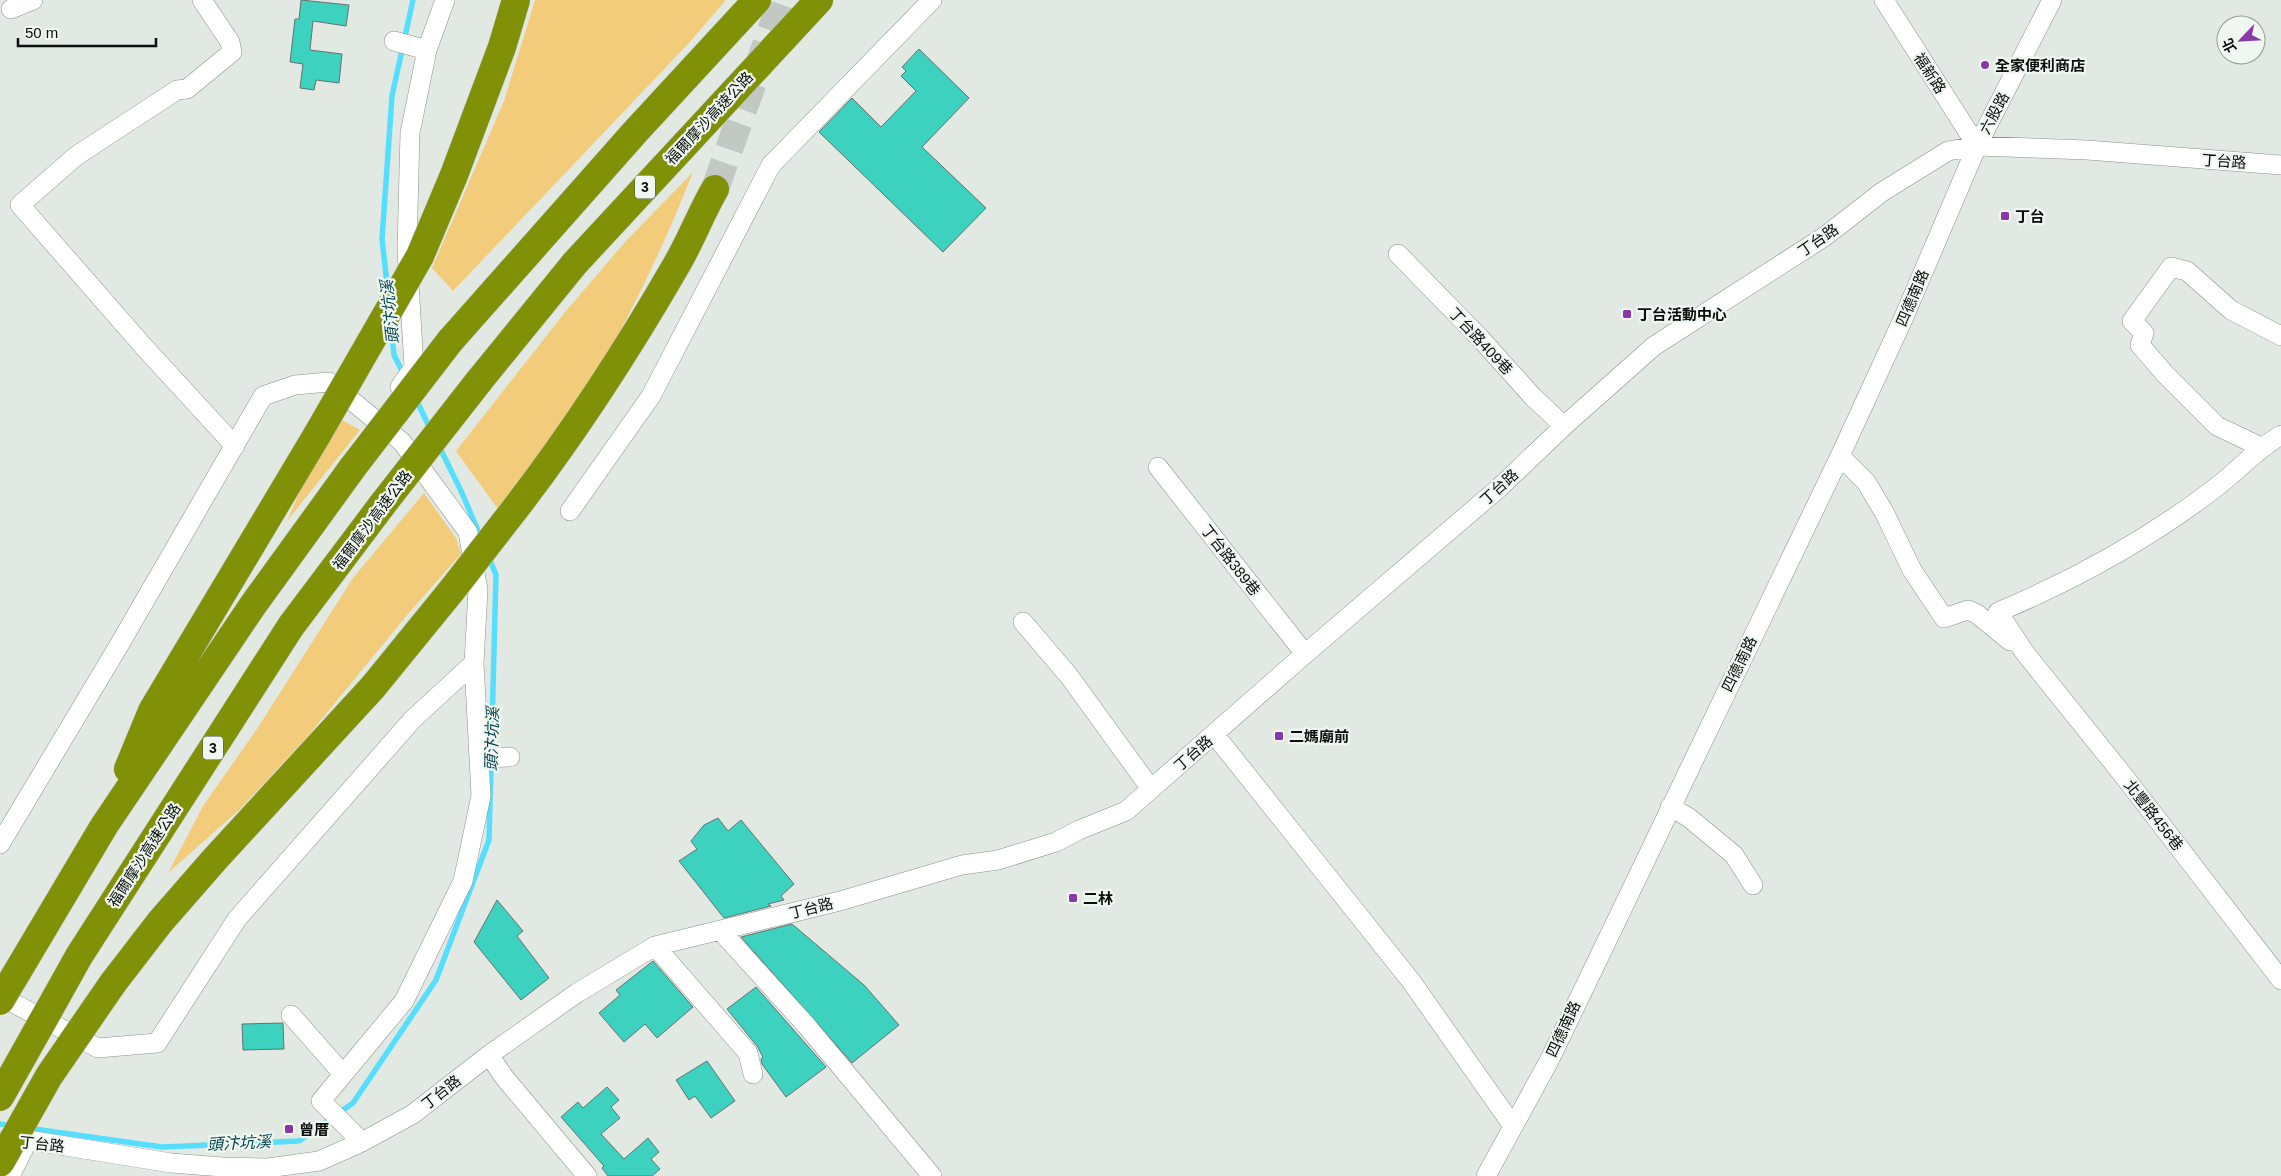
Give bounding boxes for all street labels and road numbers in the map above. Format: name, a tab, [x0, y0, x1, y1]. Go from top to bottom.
street label: 福新路	[1911, 49, 1949, 97]
street label: 福爾摩沙高速公路	[662, 68, 756, 168]
street label: 六股路	[1976, 89, 2012, 137]
street label: 丁台路	[2201, 151, 2247, 171]
road number: 3	[635, 176, 655, 198]
street label: 丁台路	[1795, 220, 1841, 260]
street label: 四德南路	[1892, 267, 1932, 329]
street label: 丁台路409巷	[1446, 304, 1516, 378]
street label: 丁台路	[1477, 466, 1521, 508]
street label: 福爾摩沙高速公路	[329, 467, 415, 573]
street label: 丁台路389巷	[1198, 521, 1264, 599]
street label: 四德南路	[1718, 633, 1760, 695]
street label: 丁台路	[1170, 732, 1216, 774]
road number: 3	[203, 736, 223, 760]
street label: 北豐路456巷	[2121, 776, 2187, 854]
street label: 福爾摩沙高速公路	[104, 800, 184, 910]
street label: 丁台路	[787, 894, 835, 922]
street label: 四德南路	[1543, 998, 1583, 1060]
street label: 丁台路	[418, 1071, 464, 1113]
street label: 丁台路	[19, 1133, 65, 1155]

